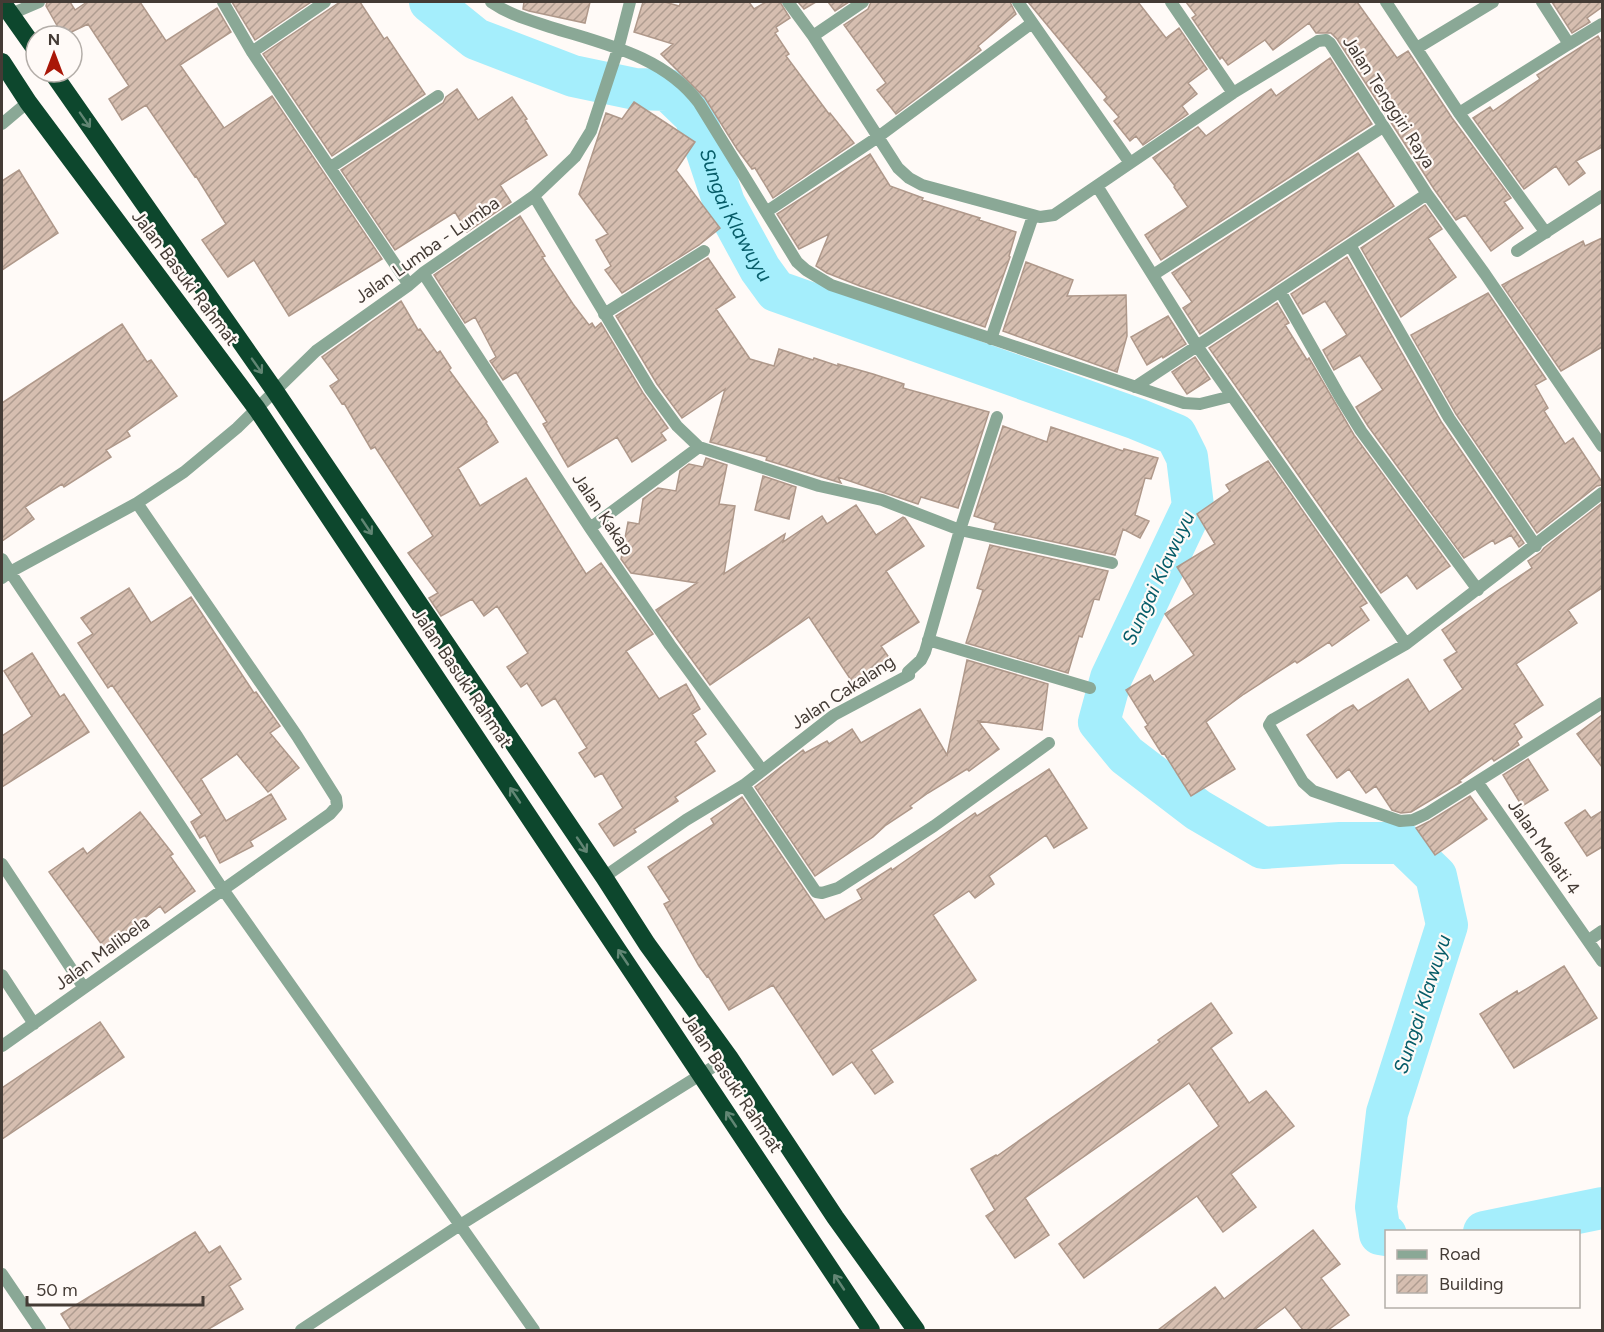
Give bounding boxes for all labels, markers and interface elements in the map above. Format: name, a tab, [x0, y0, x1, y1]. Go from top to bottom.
north arrow	[24, 24, 84, 84]
text: N	[48, 30, 60, 49]
street label: Jalan Tenggiri Raya	[1338, 32, 1440, 172]
one-way arrow	[79, 111, 91, 128]
water label: Sungai Klawuyu	[695, 145, 777, 286]
street label: Jalan Lumba - Lumba	[350, 192, 504, 308]
street label: Jalan Basuki Rahmat	[127, 206, 243, 350]
one-way arrow	[251, 357, 263, 373]
street label: Jalan Kakap	[567, 469, 639, 559]
water label: Sungai Klawuyu	[1117, 507, 1199, 649]
one-way arrow	[361, 518, 373, 535]
street label: Jalan Basuki Rahmat	[407, 604, 517, 752]
street label: Jalan Cakalang	[787, 650, 899, 734]
one-way arrow	[509, 787, 521, 803]
street label: Jalan Melati 4	[1503, 795, 1585, 899]
one-way arrow	[576, 836, 588, 853]
street label: Jalan Malibela	[50, 911, 154, 995]
water label: Sungai Klawuyu	[1388, 932, 1456, 1076]
one-way arrow	[617, 949, 629, 966]
street label: Jalan Basuki Rahmat	[677, 1009, 787, 1157]
one-way arrow	[725, 1112, 737, 1128]
legend	[1385, 1230, 1580, 1308]
text: Road	[1439, 1243, 1480, 1265]
scale bar	[27, 1269, 202, 1307]
text: Building	[1439, 1273, 1504, 1295]
one-way arrow	[833, 1274, 845, 1291]
text: 50 m	[36, 1279, 78, 1301]

